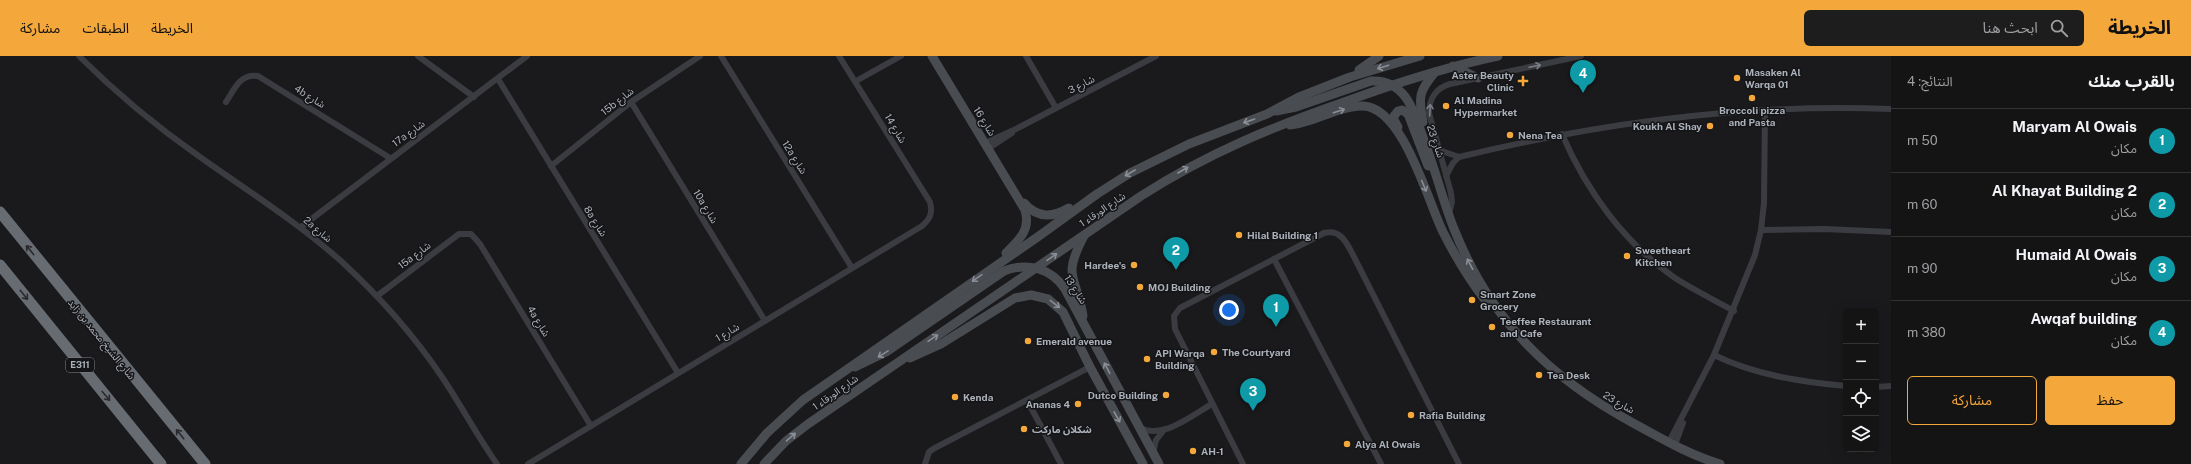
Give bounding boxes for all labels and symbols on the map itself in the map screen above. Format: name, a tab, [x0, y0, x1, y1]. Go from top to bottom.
pin: 4	[1570, 60, 1596, 93]
one-way arrow	[1528, 61, 1541, 69]
one-way arrow	[1377, 64, 1389, 72]
place label: Masaken Al Warqa 01	[1745, 66, 1801, 90]
place label: Aster Beauty Clinic	[1451, 69, 1515, 93]
street label: شارع 3	[1066, 72, 1097, 98]
marker: Masaken Al Warqa 01	[1732, 73, 1742, 83]
marker: Aster Beauty Clinic	[1517, 75, 1529, 87]
street label: 4b شارع	[291, 82, 328, 112]
street label: 15b شارع	[598, 84, 637, 119]
marker: Broccoli pizza and Pasta	[1747, 93, 1757, 103]
place label: Al Madina Hypermarket	[1454, 94, 1517, 118]
marker: Al Madina Hypermarket	[1441, 101, 1451, 111]
street label: شارع 16	[970, 104, 999, 139]
one-way arrow	[1426, 104, 1433, 117]
place label: Broccoli pizza and Pasta	[1719, 104, 1785, 128]
one-way arrow	[1333, 107, 1345, 115]
street label: شارع 14	[881, 111, 910, 146]
street label: 17a شارع	[389, 117, 428, 151]
one-way arrow	[1244, 117, 1256, 125]
place label: Koukh Al Shay	[1633, 120, 1702, 132]
marker: Koukh Al Shay	[1705, 121, 1715, 131]
street label: شارع 23	[1423, 123, 1447, 160]
place label: Nena Tea	[1518, 129, 1562, 141]
marker: Nena Tea	[1505, 130, 1515, 140]
street label: 12a شارع	[778, 138, 810, 177]
one-way arrow	[1177, 166, 1189, 173]
one-way arrow	[1125, 169, 1137, 177]
one-way arrow	[1420, 180, 1428, 192]
street label: 10a شارع	[689, 187, 721, 226]
street label: شارع الورقاء 1	[1077, 189, 1129, 230]
street label: 8a شارع	[580, 203, 610, 240]
street label: 2a شارع	[300, 214, 335, 246]
place label: Hilal Building 1	[1247, 229, 1318, 241]
marker: Hilal Building 1	[1234, 230, 1244, 240]
pin: 2	[1163, 237, 1189, 270]
street label: 15a شارع	[395, 239, 434, 273]
one-way arrow	[26, 244, 34, 255]
place label: Sweetheart Kitchen	[1635, 244, 1691, 268]
marker: Sweetheart Kitchen	[1622, 251, 1632, 261]
one-way arrow	[1046, 253, 1057, 261]
one-way arrow	[1466, 258, 1473, 270]
place label: Hardee's	[1084, 259, 1126, 271]
marker: Hardee's	[1129, 260, 1139, 270]
street label: شارع 13	[1060, 272, 1090, 307]
one-way arrow	[972, 274, 983, 282]
place label: MOJ Building	[1148, 281, 1211, 293]
marker: MOJ Building	[1135, 282, 1145, 292]
place label: Smart Zone Grocery	[1480, 288, 1536, 312]
one-way arrow	[20, 290, 29, 301]
pin: 1	[1263, 294, 1289, 327]
marker: Smart Zone Grocery	[1467, 295, 1477, 305]
street label: شارع الشيخ محمد بن زايد	[64, 296, 138, 383]
one-way arrow	[1049, 300, 1060, 308]
your location	[1219, 300, 1239, 320]
street label: 4a شارع	[523, 303, 553, 340]
place label: Teeffee Restaurant and Cafe	[1500, 315, 1592, 339]
street label: شارع 1	[713, 320, 742, 346]
marker: Teeffee Restaurant and Cafe	[1487, 322, 1497, 332]
one-way arrow	[927, 334, 938, 342]
place label: Emerald avenue	[1036, 335, 1112, 347]
marker: Emerald avenue	[1023, 336, 1033, 346]
place label: The Courtyard	[1222, 346, 1291, 358]
place label: API Warqa Building	[1155, 347, 1205, 371]
marker: The Courtyard	[1209, 347, 1219, 357]
one-way arrow	[878, 349, 889, 358]
marker: API Warqa Building	[1142, 354, 1152, 364]
road number: E311	[66, 358, 94, 372]
one-way arrow	[1103, 362, 1111, 374]
place label: Tea Desk	[1547, 369, 1590, 381]
marker: Tea Desk	[1534, 370, 1544, 380]
street label: شارع الورقاء 1	[810, 372, 861, 414]
pin: 3	[1240, 378, 1266, 411]
street label: شارع 23	[1600, 388, 1637, 418]
place label: Dutco Building	[1088, 389, 1159, 401]
marker: Dutco Building	[1161, 390, 1171, 400]
one-way arrow	[102, 391, 111, 401]
place label: Kenda	[963, 391, 994, 403]
marker: Kenda	[950, 392, 960, 402]
place label: Ananas 4	[1026, 398, 1070, 410]
marker: Ananas 4	[1073, 399, 1083, 409]
place label: Rafia Building	[1419, 409, 1486, 421]
marker: Rafia Building	[1406, 410, 1416, 420]
one-way arrow	[1114, 411, 1122, 423]
place label: شكلان ماركت	[1032, 423, 1092, 436]
marker: شكلان ماركت	[1019, 424, 1029, 434]
one-way arrow	[175, 429, 184, 440]
one-way arrow	[786, 432, 797, 441]
place label: Alya Al Owais	[1355, 438, 1420, 450]
marker: Alya Al Owais	[1342, 439, 1352, 449]
place label: AH-1	[1201, 445, 1224, 457]
marker: AH-1	[1188, 446, 1198, 456]

